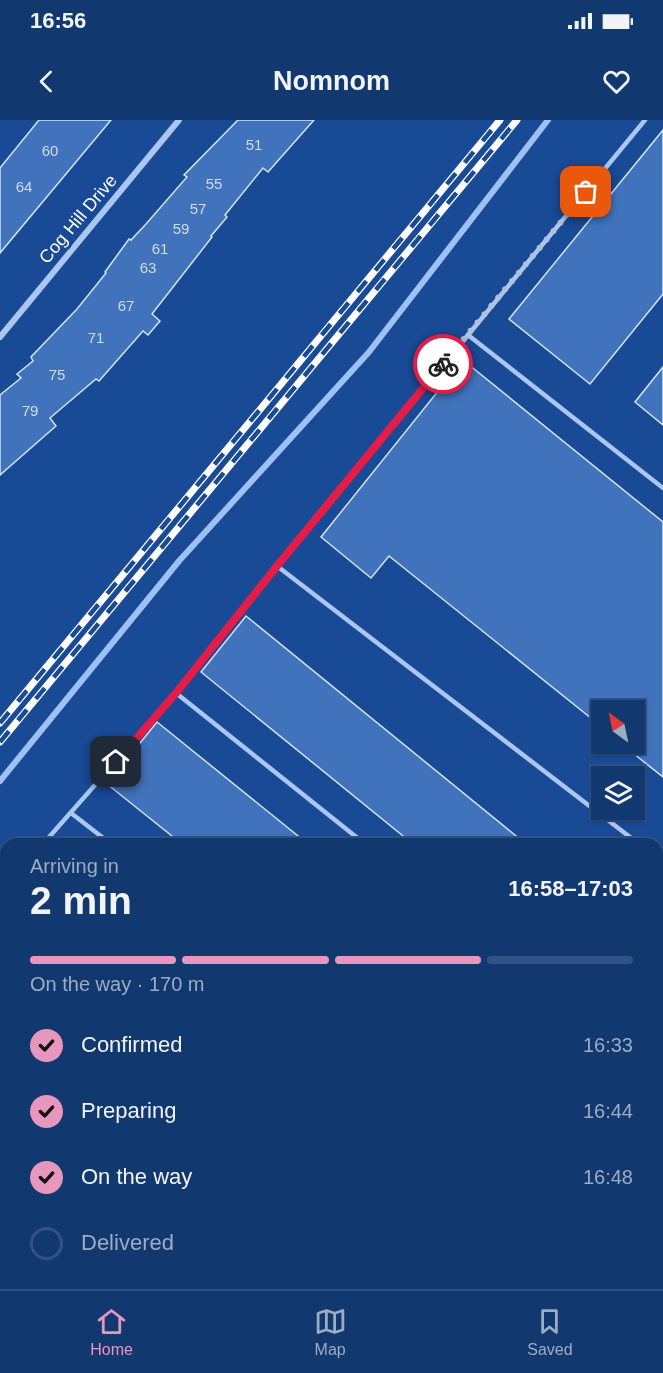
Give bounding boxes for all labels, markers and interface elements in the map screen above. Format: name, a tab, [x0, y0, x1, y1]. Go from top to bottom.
text: 16:56	[30, 8, 86, 33]
icon: back	[30, 65, 63, 98]
icon: heart	[600, 65, 633, 98]
text: Nomnom	[273, 66, 390, 96]
house number: 51	[246, 136, 262, 153]
house number: 60	[42, 142, 58, 159]
pin	[560, 166, 611, 217]
street label: Cog Hill Drive	[35, 170, 121, 268]
house number: 55	[206, 175, 222, 192]
icon: bag	[569, 175, 602, 208]
house number: 64	[16, 178, 32, 195]
house number: 57	[190, 200, 206, 217]
house number: 59	[173, 220, 189, 237]
house number: 61	[152, 240, 168, 257]
house number: 63	[140, 259, 156, 276]
house number: 67	[118, 297, 134, 314]
house number: 71	[88, 329, 104, 346]
courier	[413, 334, 473, 394]
icon: bike	[427, 348, 460, 381]
house number: 75	[49, 366, 65, 383]
house number: 79	[22, 402, 38, 419]
north arrow	[591, 700, 645, 754]
map controls	[591, 700, 645, 820]
pin	[90, 736, 141, 787]
icon: home	[99, 745, 132, 778]
button: layers	[591, 766, 645, 820]
text: Arriving in	[30, 855, 119, 877]
text: 16:58–17:03	[508, 876, 633, 901]
text: 2 min	[30, 879, 132, 922]
text: On the way · 170 m	[30, 973, 205, 995]
icon: check	[30, 1029, 63, 1062]
text: Confirmed	[81, 1032, 182, 1057]
text: 16:33	[583, 1034, 633, 1056]
icon: check	[30, 1095, 63, 1128]
text: Preparing	[81, 1098, 176, 1123]
text: 16:44	[583, 1100, 633, 1122]
icon: check	[30, 1161, 63, 1194]
text: On the way	[81, 1164, 192, 1189]
text: 16:48	[583, 1166, 633, 1188]
text: Delivered	[81, 1230, 174, 1255]
tab: Home	[90, 1305, 133, 1359]
tab: Map	[314, 1305, 347, 1359]
tab: Saved	[527, 1305, 573, 1359]

